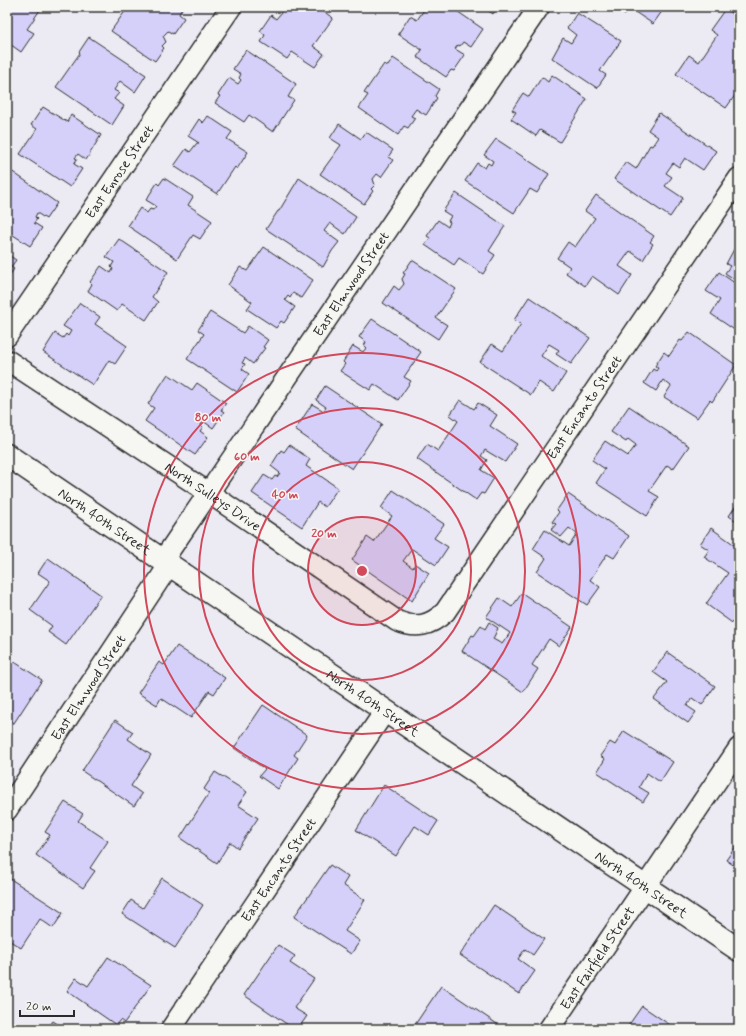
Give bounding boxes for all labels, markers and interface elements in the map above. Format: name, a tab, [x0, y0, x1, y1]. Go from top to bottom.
street label: East Enrose Street	[82, 122, 158, 222]
street label: East Elmwood Street	[310, 228, 394, 340]
street label: East Encanto Street	[543, 352, 626, 463]
text: 80 m	[195, 410, 222, 426]
text: 60 m	[234, 449, 260, 465]
street label: North Sulleys Drive	[161, 458, 264, 536]
street label: North 40th Street	[54, 484, 155, 560]
text: 40 m	[272, 487, 299, 503]
text: 20 m	[311, 526, 337, 542]
centre of rings	[355, 564, 369, 578]
street label: East Elmwood Street	[47, 632, 130, 744]
street label: North 40th Street	[323, 666, 423, 742]
street label: East Encanto Street	[238, 815, 321, 926]
street label: North 40th Street	[591, 847, 691, 923]
street label: East Fairfield Street	[557, 903, 640, 1013]
scale bar	[20, 992, 74, 1018]
text: 20 m	[26, 999, 52, 1015]

